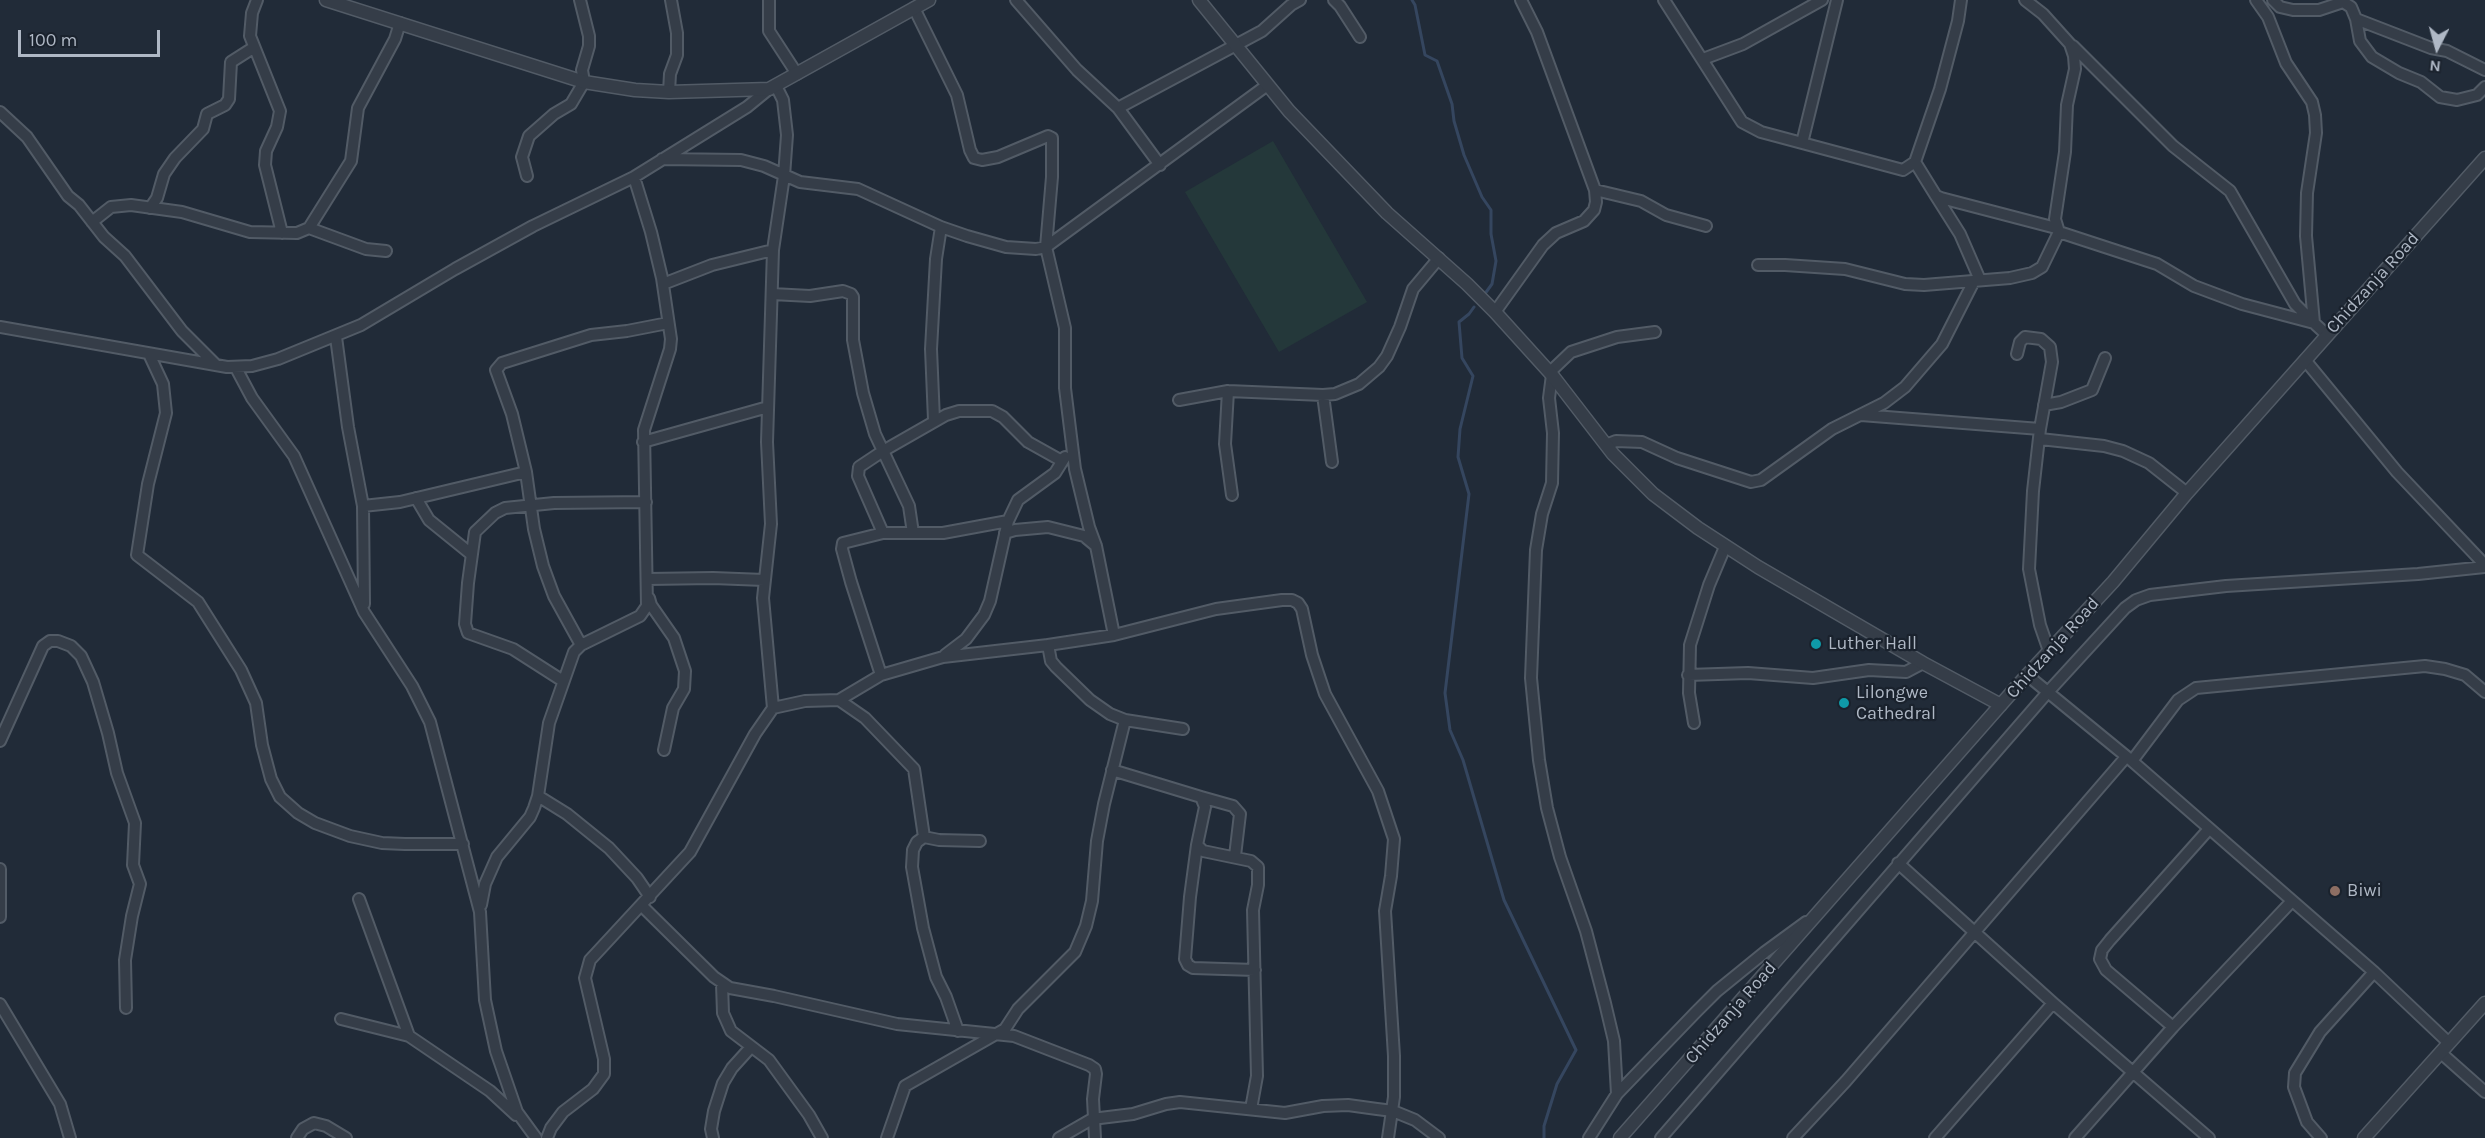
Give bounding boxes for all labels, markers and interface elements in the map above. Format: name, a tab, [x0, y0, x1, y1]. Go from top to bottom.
scale bar	[21, 18, 164, 56]
north arrow	[2407, 18, 2467, 78]
text: 100 m	[29, 29, 77, 51]
text: N	[2428, 56, 2442, 76]
street label: Chidzanja Road	[2322, 228, 2424, 338]
street label: Chidzanja Road	[2002, 593, 2104, 703]
place label: Luther Hall	[1828, 633, 1917, 655]
marker: Luther Hall	[1809, 637, 1823, 651]
place label: Lilongwe Cathedral	[1856, 682, 1936, 724]
marker: Lilongwe Cathedral	[1837, 696, 1851, 710]
place label: Biwi	[2347, 880, 2382, 902]
marker: Biwi	[2328, 884, 2342, 898]
street label: Chidzanja Road	[1681, 957, 1781, 1069]

